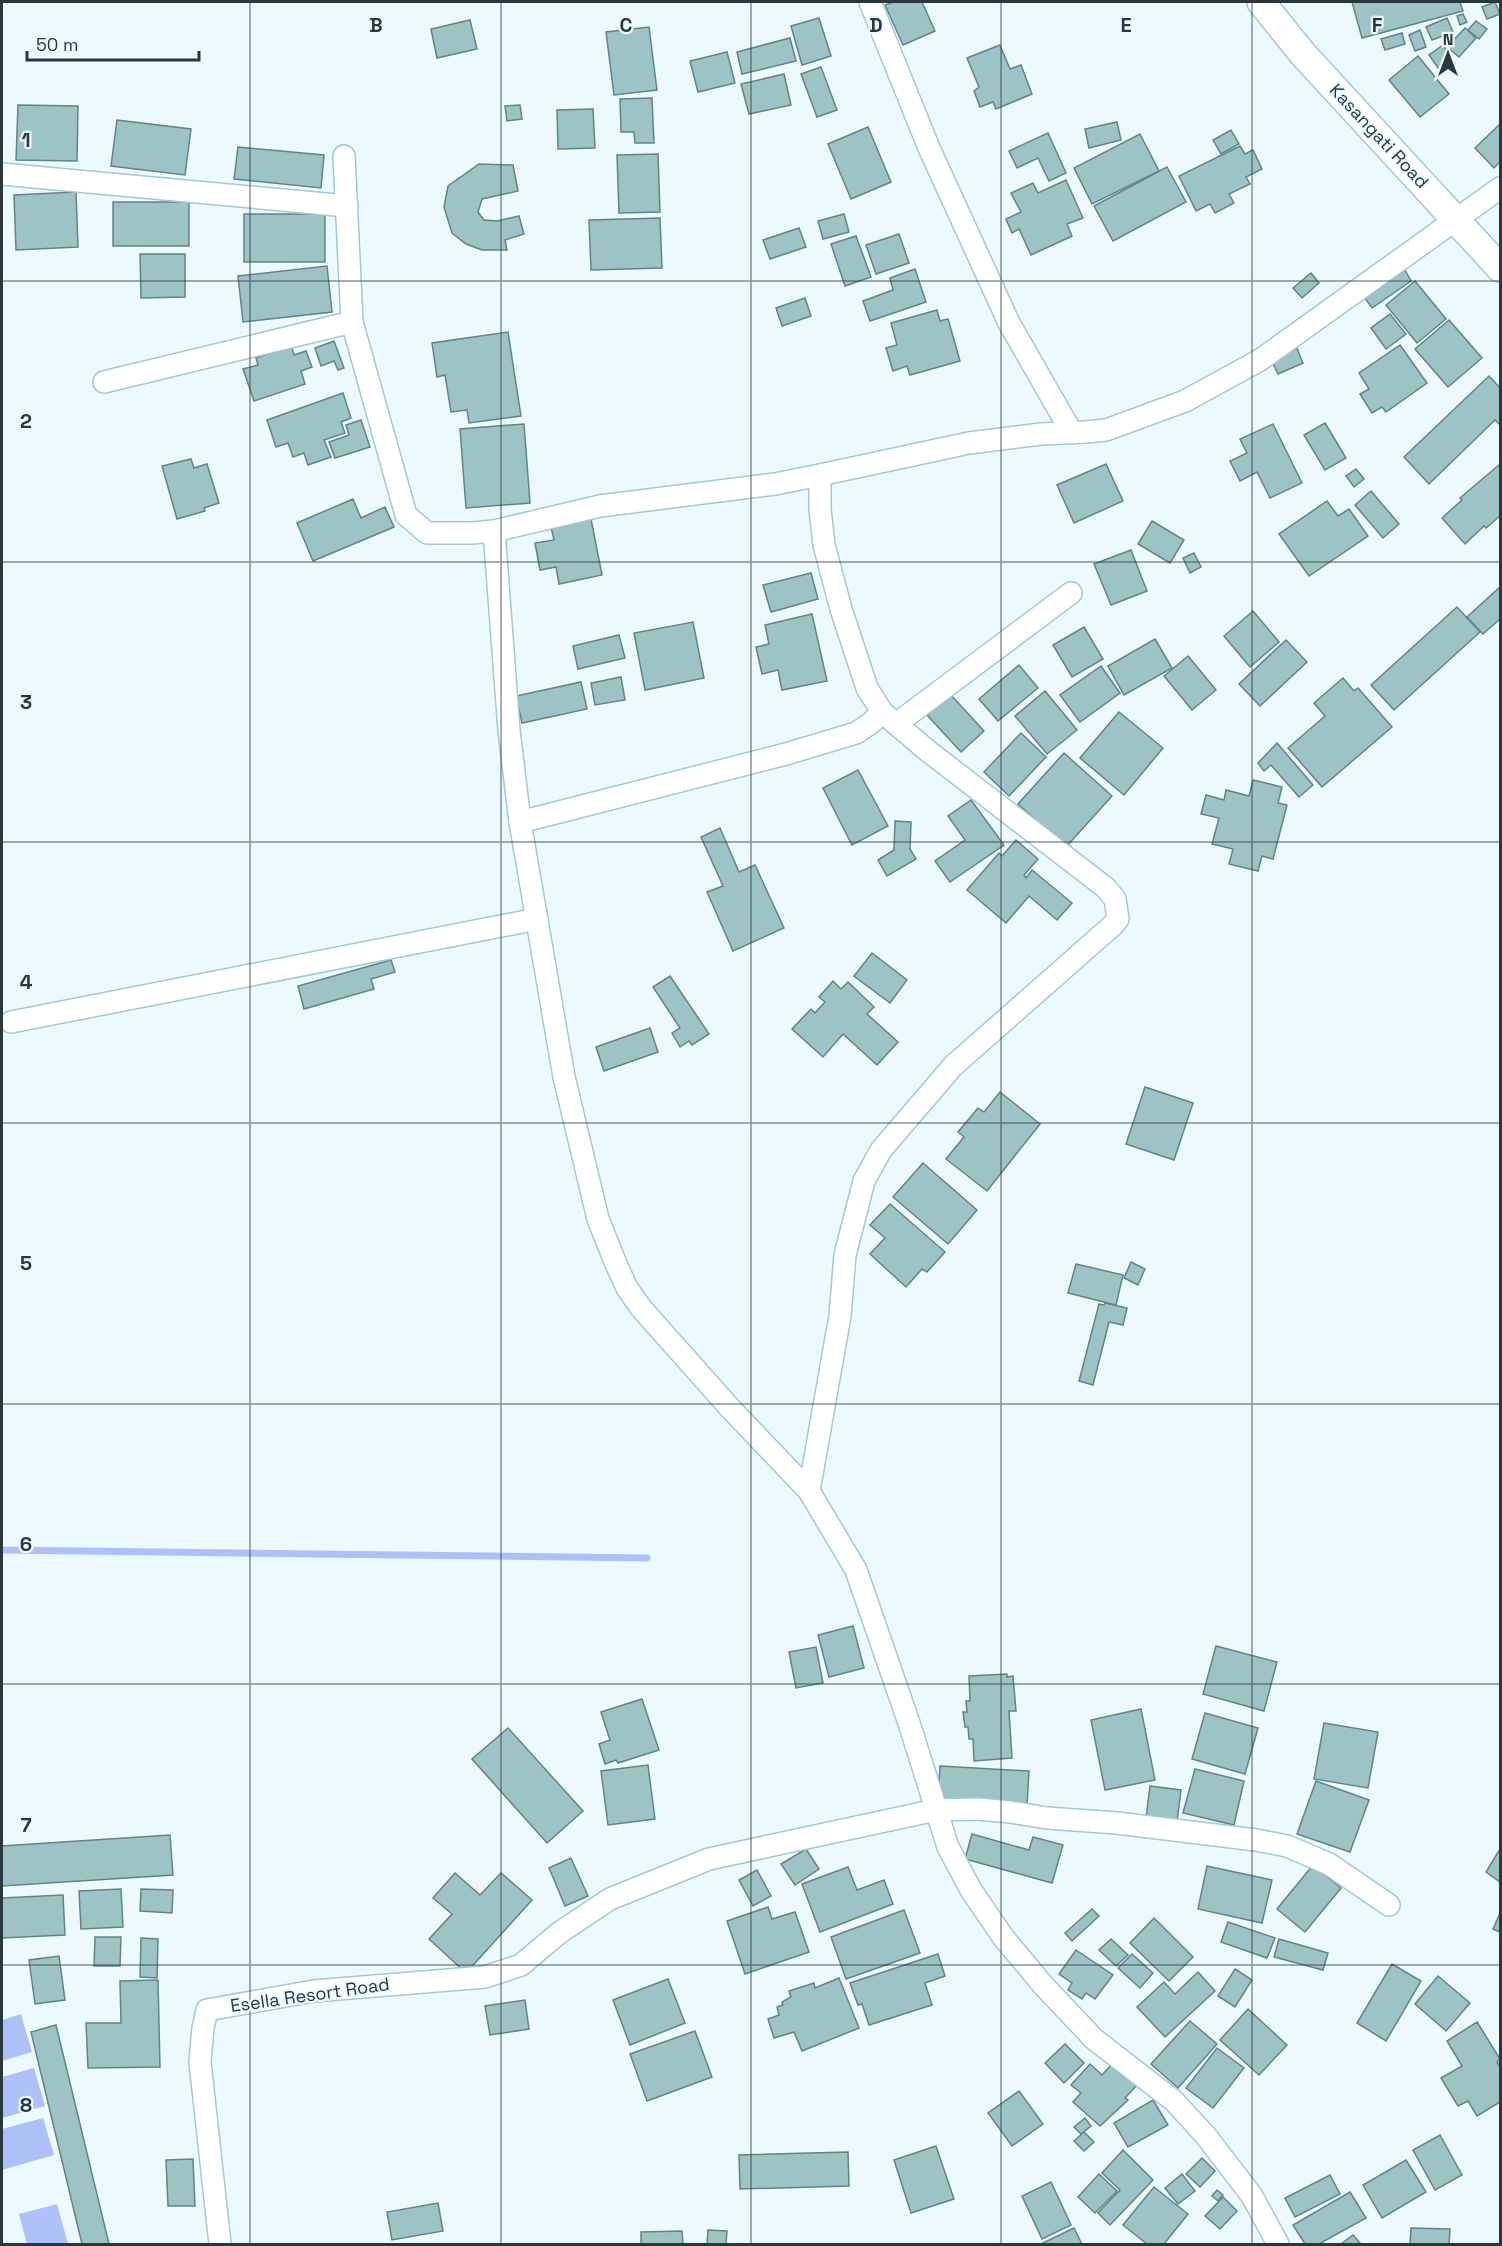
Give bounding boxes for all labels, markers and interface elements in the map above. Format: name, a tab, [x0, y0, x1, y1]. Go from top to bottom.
text: B	[369, 12, 383, 38]
text: C	[620, 12, 633, 38]
text: D	[869, 12, 883, 38]
text: E	[1120, 12, 1132, 38]
text: F	[1372, 12, 1383, 38]
scale bar	[27, 24, 200, 62]
north arrow	[1418, 24, 1478, 84]
text: N	[1443, 29, 1453, 50]
text: 50 m	[36, 33, 78, 56]
street label: Kasangati Road	[1325, 78, 1434, 193]
text: 1	[21, 127, 31, 153]
text: 2	[20, 408, 32, 434]
text: 3	[20, 689, 32, 715]
text: 4	[20, 969, 33, 995]
text: 5	[20, 1250, 32, 1276]
text: 6	[20, 1531, 32, 1557]
text: 7	[20, 1812, 32, 1838]
street label: Esella Resort Road	[229, 1972, 391, 2017]
text: 8	[20, 2092, 32, 2118]

